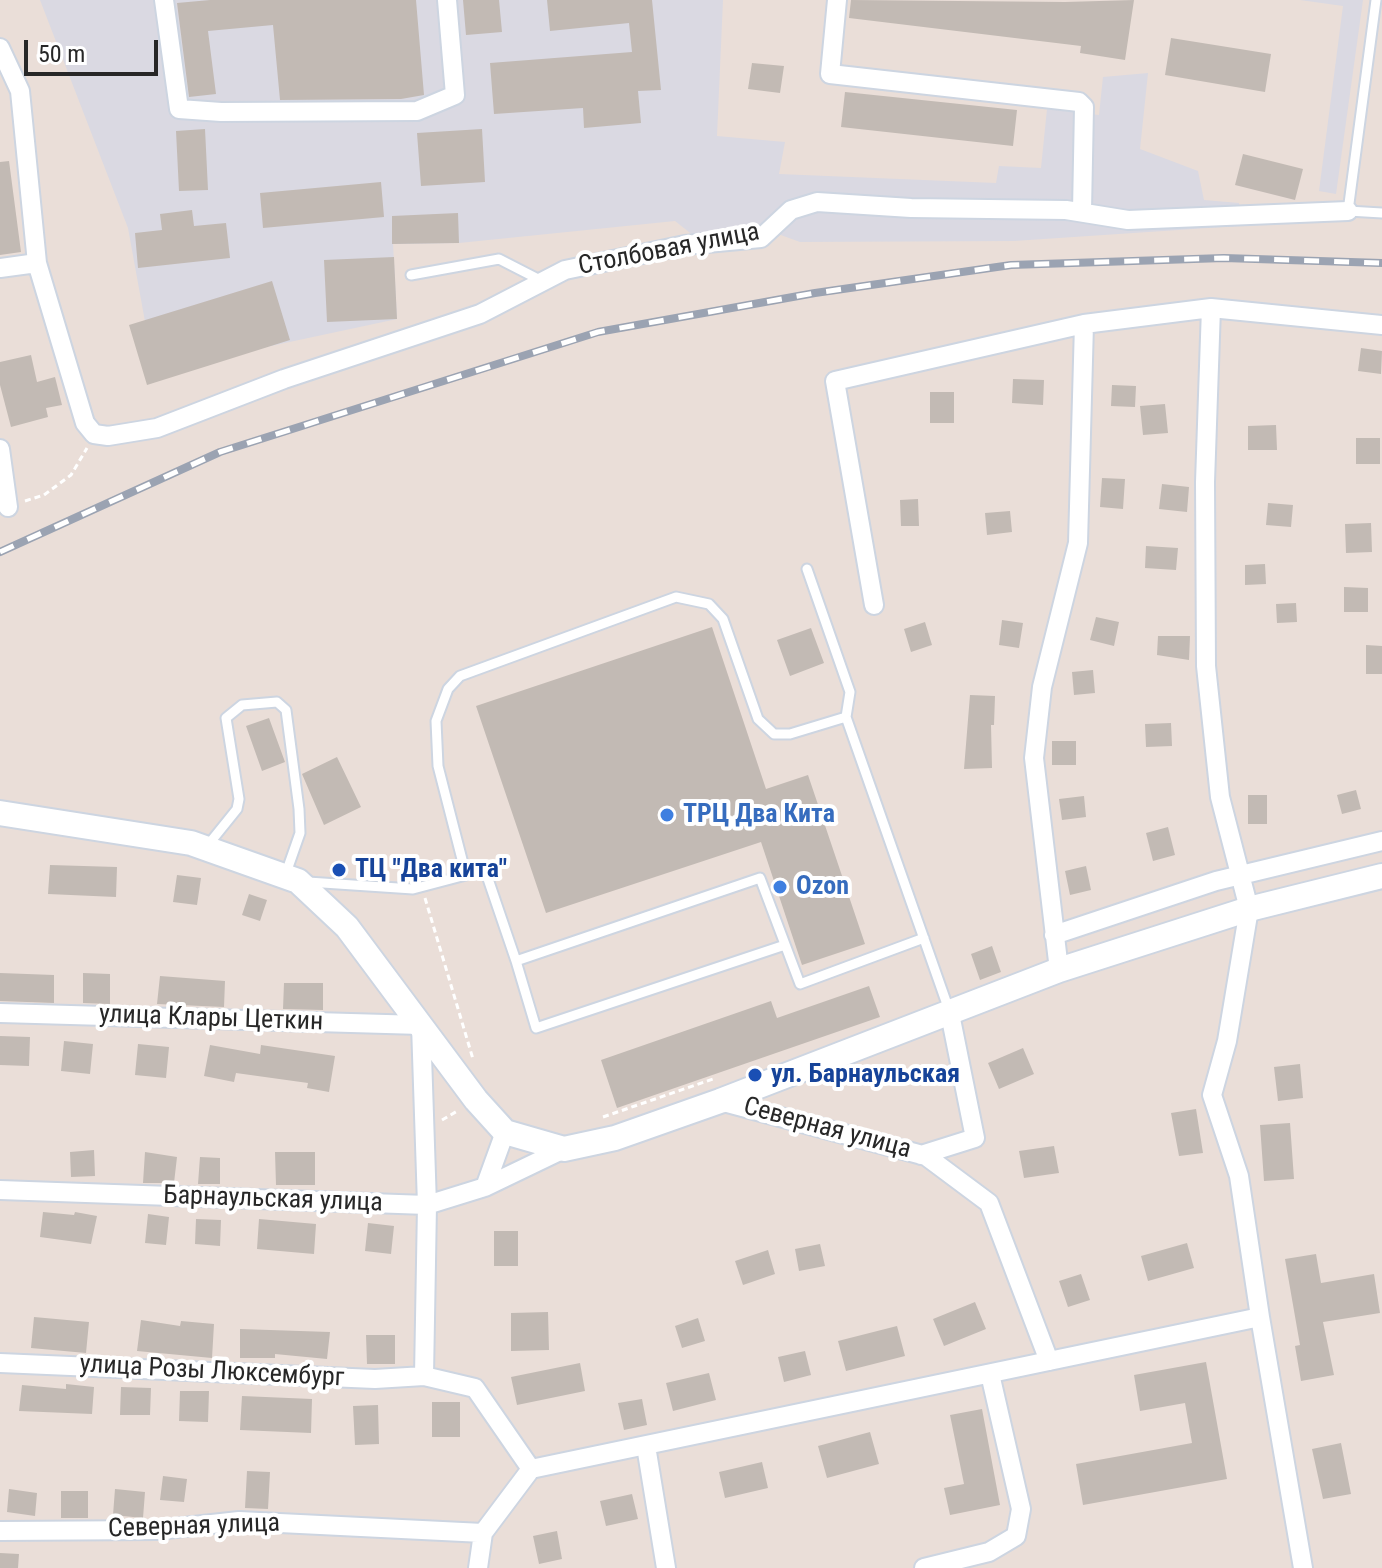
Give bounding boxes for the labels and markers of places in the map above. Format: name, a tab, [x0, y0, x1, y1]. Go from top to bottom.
place label: ТРЦ Два Кита	[683, 799, 835, 831]
marker: ТРЦ Два Кита	[658, 806, 676, 824]
place label: ТЦ "Два кита"	[355, 854, 507, 886]
marker: ТЦ "Два кита"	[330, 861, 348, 879]
place label: Ozon	[796, 871, 849, 903]
marker: Ozon	[771, 878, 789, 896]
place label: ул. Барнаульская	[771, 1059, 960, 1091]
marker: ул. Барнаульская	[746, 1066, 764, 1084]

